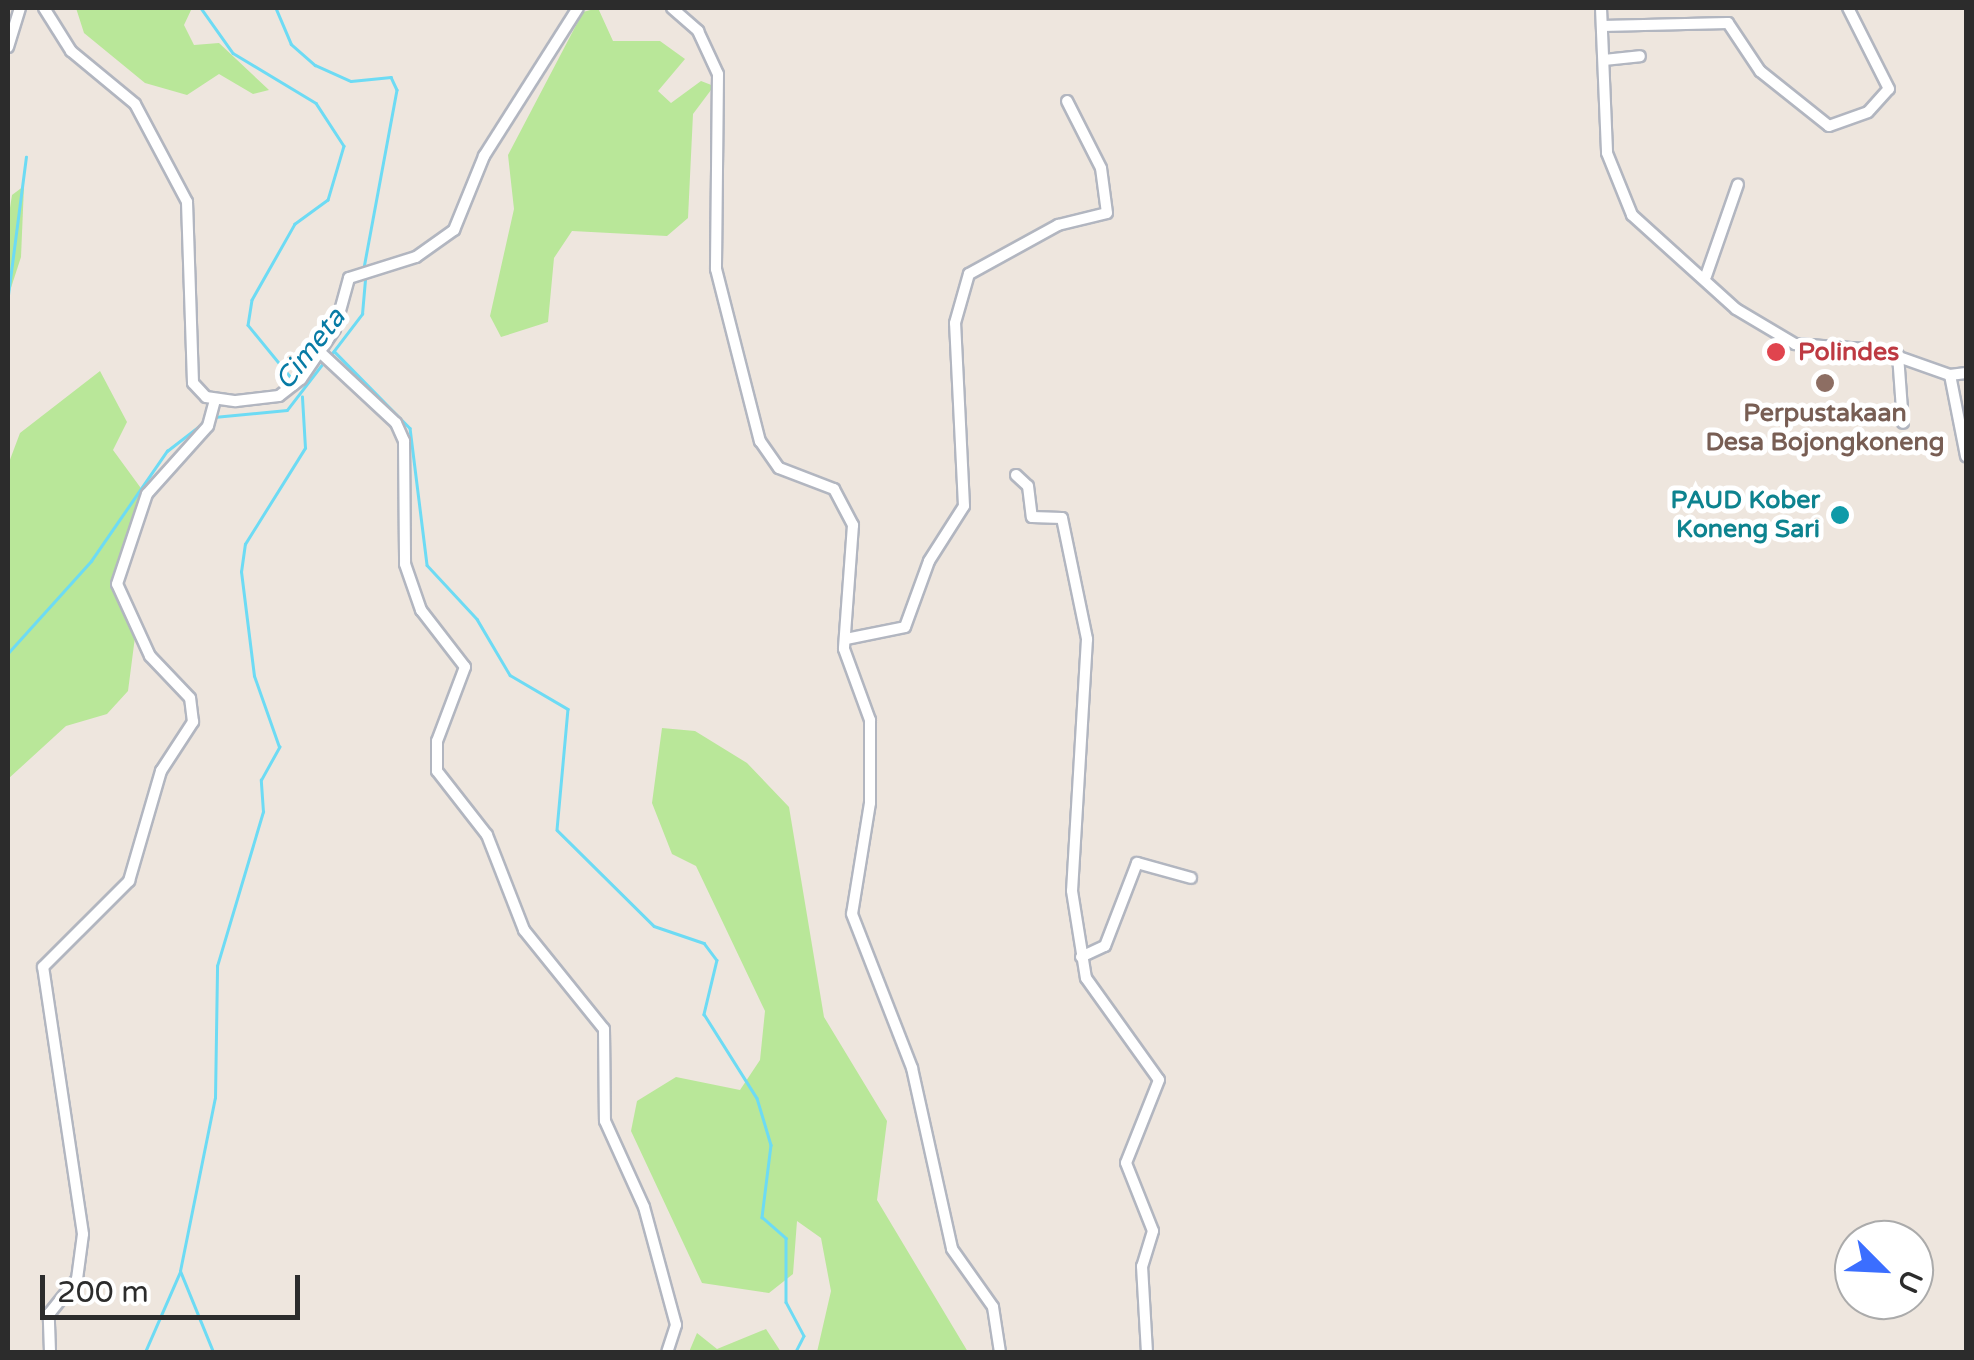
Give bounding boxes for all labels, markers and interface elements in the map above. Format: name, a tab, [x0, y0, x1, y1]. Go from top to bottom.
water label: Cimeta	[268, 301, 352, 397]
place label: Polindes	[1798, 337, 1899, 367]
marker: Polindes	[1763, 339, 1789, 365]
marker: Perpustakaan Desa Bojongkoneng	[1814, 372, 1836, 394]
place label: Perpustakaan Desa Bojongkoneng	[1706, 399, 1944, 458]
place label: PAUD Kober Koneng Sari	[1670, 486, 1820, 545]
marker: PAUD Kober Koneng Sari	[1829, 504, 1851, 526]
north arrow	[1834, 1220, 1934, 1320]
scale bar	[45, 1255, 305, 1317]
text: U	[1890, 1265, 1929, 1298]
text: 200 m	[57, 1274, 149, 1311]

